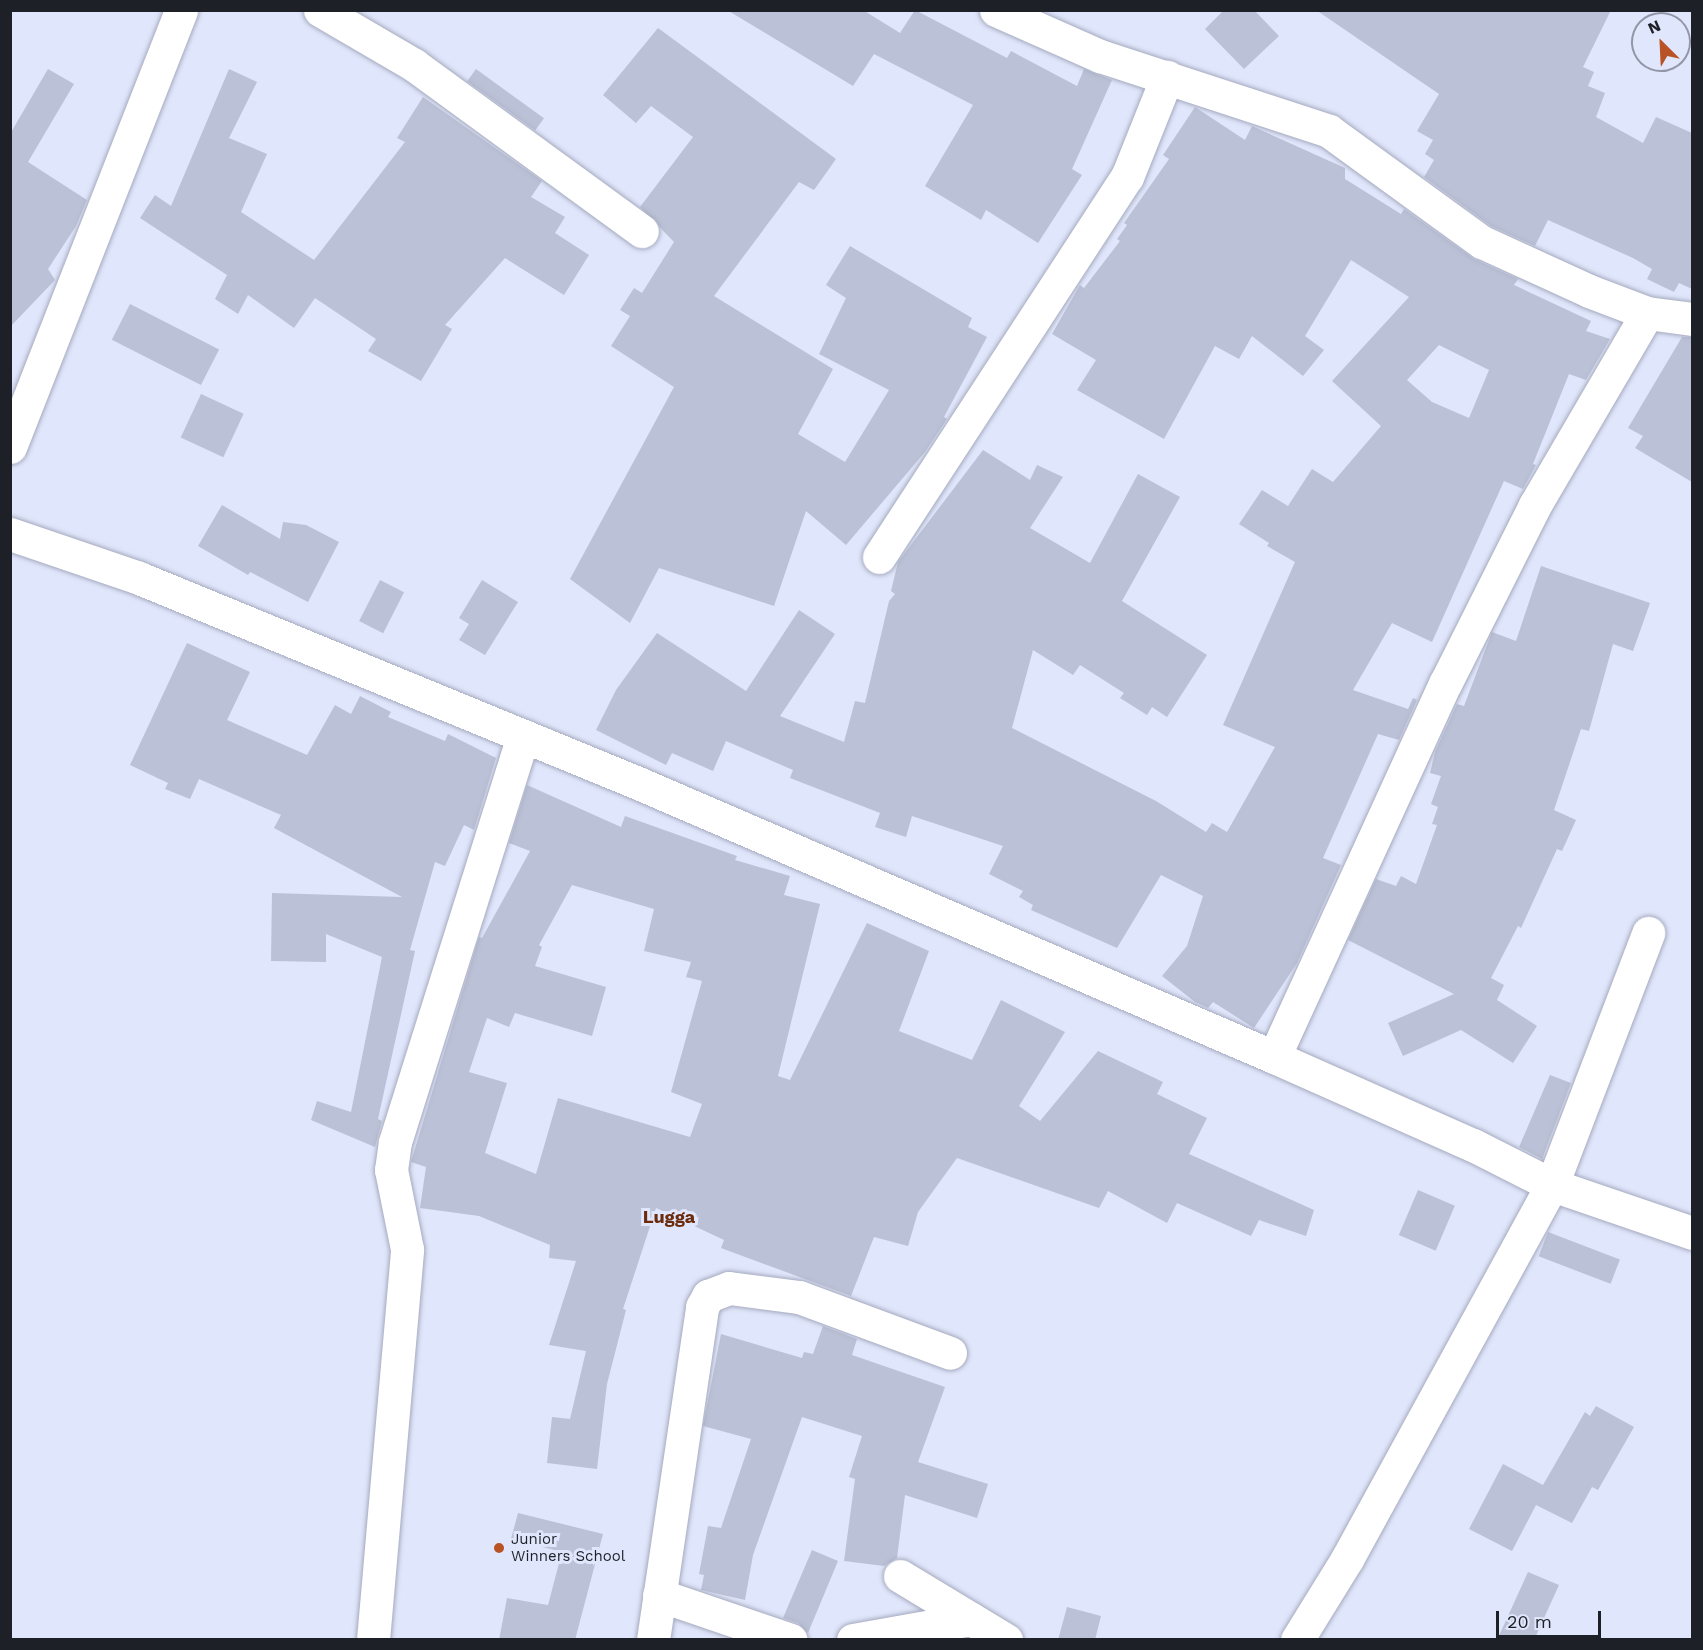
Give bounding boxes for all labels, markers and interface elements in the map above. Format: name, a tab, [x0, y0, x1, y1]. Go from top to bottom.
north arrow	[1631, 12, 1691, 72]
text: N	[1645, 16, 1664, 38]
district label: Lugga	[643, 1206, 695, 1228]
place label: Junior Winners School	[511, 1530, 625, 1565]
marker: Junior Winners School	[492, 1541, 506, 1555]
scale bar	[1499, 1599, 1604, 1637]
text: 20 m	[1507, 1611, 1552, 1632]

